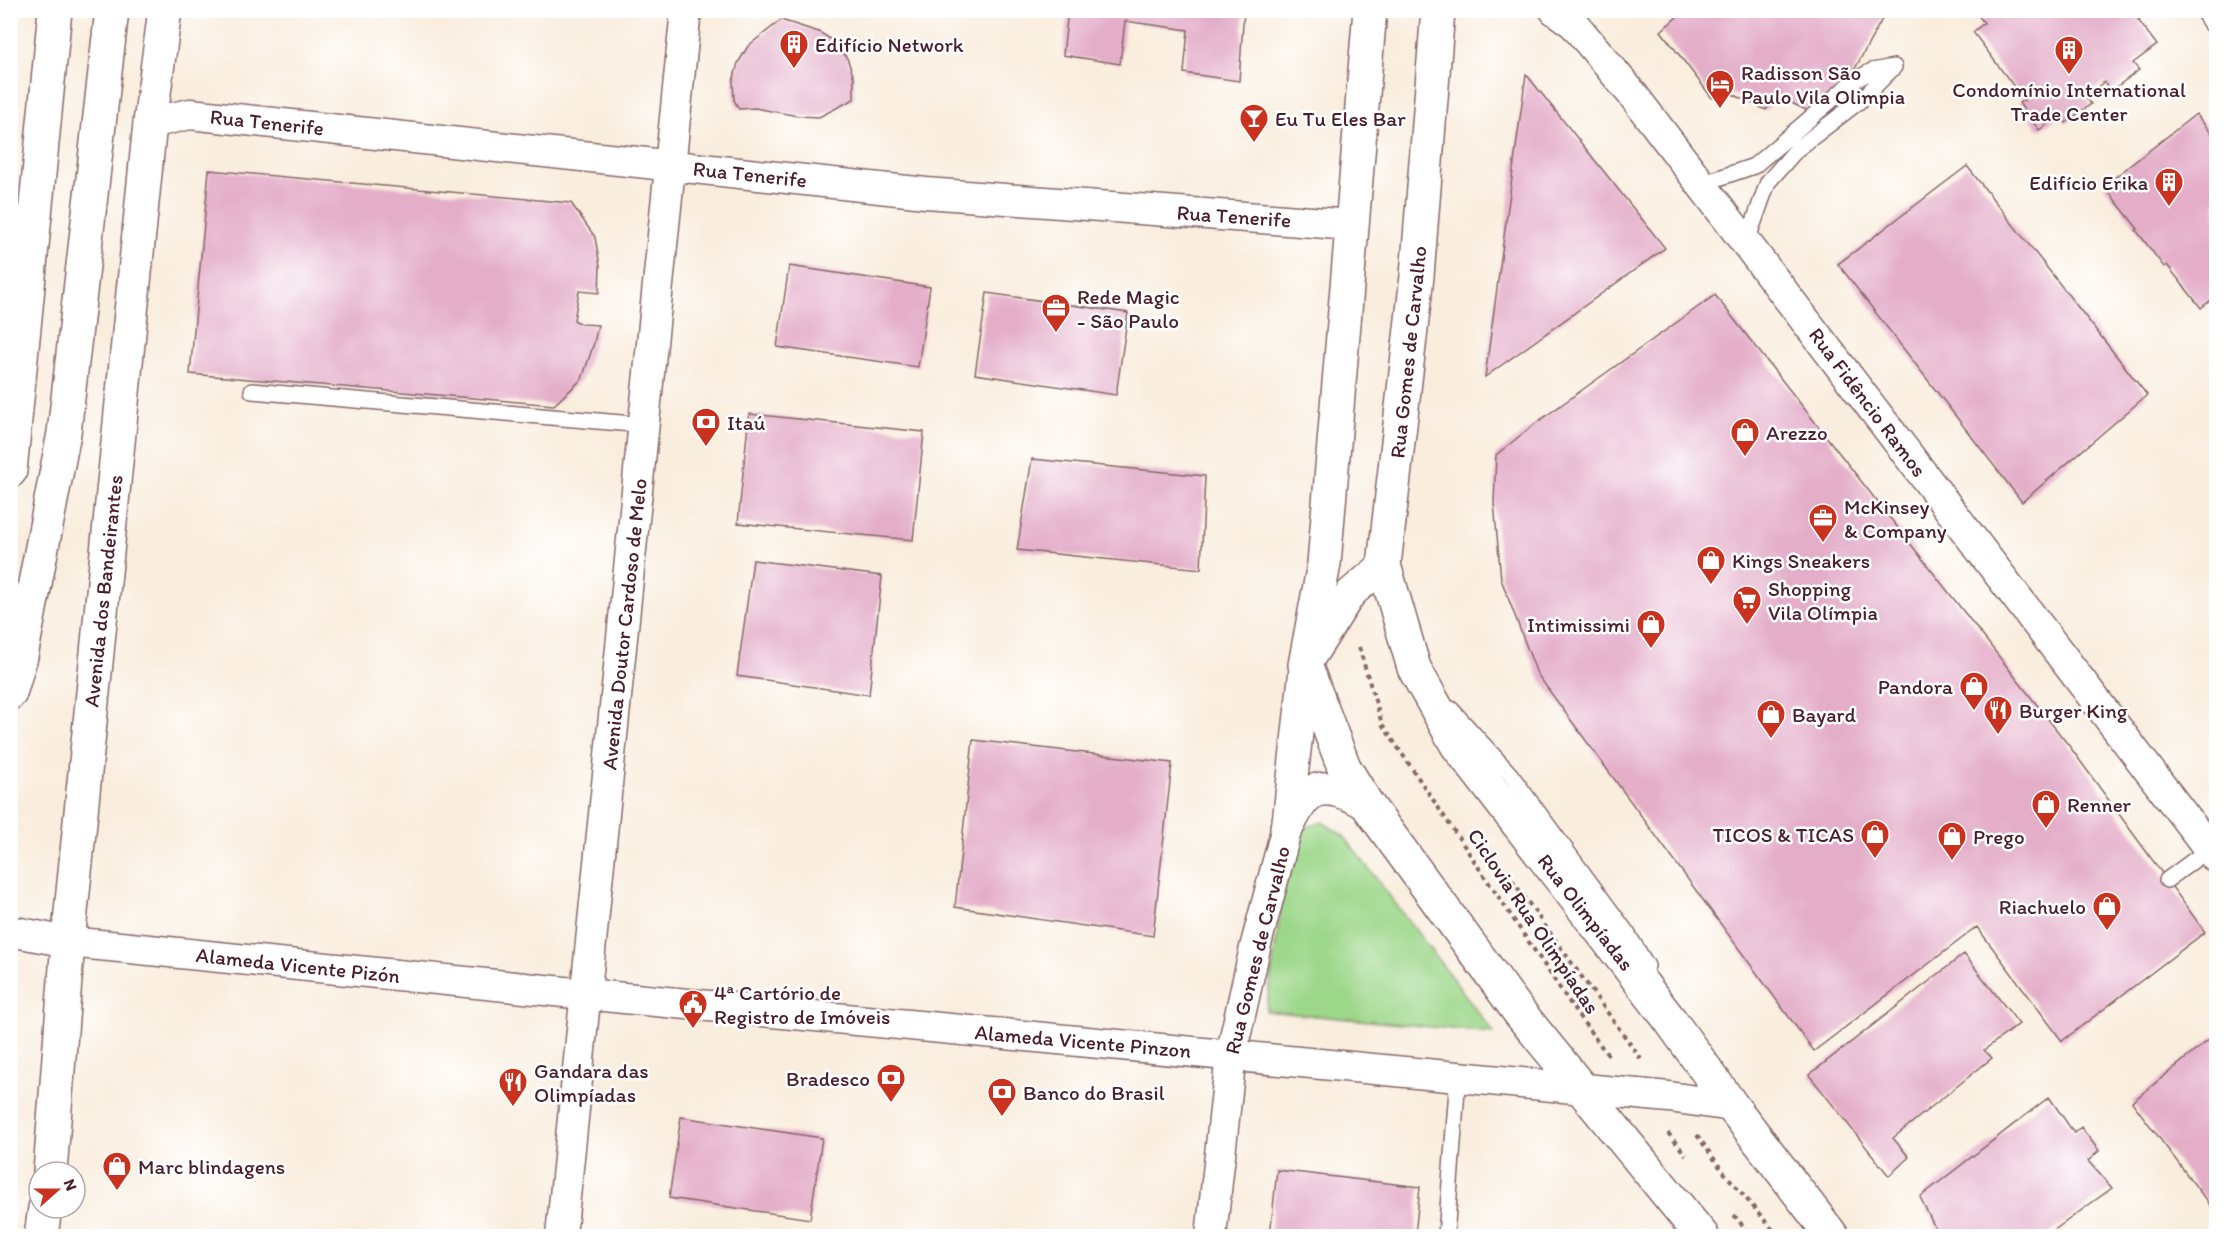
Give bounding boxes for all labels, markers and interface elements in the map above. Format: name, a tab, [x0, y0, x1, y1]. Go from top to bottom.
building icon: Edifício Network	[778, 28, 810, 70]
place label: Edifício Network	[815, 32, 964, 57]
building icon: Condomínio International Trade Center	[2053, 34, 2085, 76]
place label: Radisson São Paulo Vila Olimpia	[1741, 60, 1905, 109]
hotel icon: Radisson São Paulo Vila Olimpia	[1704, 68, 1736, 110]
place label: Condomínio International Trade Center	[1952, 77, 2186, 126]
bar icon: Eu Tu Eles Bar	[1238, 102, 1270, 144]
street label: Rua Tenerife	[209, 104, 325, 140]
place label: Eu Tu Eles Bar	[1275, 106, 1406, 131]
street label: Rua Tenerife	[692, 156, 808, 192]
building icon: Edifício Erika	[2153, 166, 2185, 208]
place label: Edifício Erika	[2029, 170, 2148, 195]
street label: Rua Tenerife	[1176, 200, 1292, 232]
street label: Rua Gomes de Carvalho	[1384, 244, 1432, 460]
place label: Rede Magic - São Paulo	[1077, 284, 1180, 333]
office icon: Rede Magic - São Paulo	[1040, 292, 1072, 334]
street label: Rua Fidêncio Ramos	[1804, 323, 1932, 481]
bank icon: Itaú	[690, 406, 722, 448]
place label: Itaú	[727, 410, 766, 435]
shop icon: Arezzo	[1729, 416, 1761, 458]
place label: Arezzo	[1766, 420, 1828, 445]
street label: Avenida dos Bandeirantes	[78, 474, 128, 708]
street label: Avenida Doutor Cardoso de Melo	[596, 477, 652, 771]
place label: McKinsey & Company	[1844, 494, 1947, 543]
office icon: McKinsey & Company	[1807, 502, 1839, 544]
shop icon: Kings Sneakers	[1695, 544, 1727, 586]
place label: Kings Sneakers	[1732, 548, 1870, 573]
place label: Shopping Vila Olímpia	[1768, 576, 1878, 625]
supermarket icon: Shopping Vila Olímpia	[1731, 584, 1763, 626]
shop icon: Intimissimi	[1635, 608, 1667, 650]
place label: Intimissimi	[1527, 612, 1630, 637]
shop icon: Pandora	[1958, 670, 1990, 712]
place label: Pandora	[1878, 674, 1953, 699]
restaurant icon: Burger King	[1982, 694, 2014, 736]
shop icon: Bayard	[1755, 698, 1787, 740]
place label: Burger King	[2019, 698, 2128, 723]
place label: Bayard	[1792, 702, 1856, 727]
shop icon: Renner	[2030, 788, 2062, 830]
place label: Renner	[2067, 792, 2132, 817]
shop icon: TICOS & TICAS	[1859, 818, 1891, 860]
shop icon: Prego	[1936, 820, 1968, 862]
place label: TICOS & TICAS	[1713, 822, 1854, 847]
street label: Ciclovia Rua Olimpíadas	[1463, 824, 1605, 1018]
place label: Prego	[1973, 824, 2025, 849]
street label: Rua Gomes de Carvalho	[1219, 843, 1295, 1057]
street label: Rua Olimpíadas	[1533, 849, 1639, 975]
shop icon: Riachuelo	[2091, 890, 2123, 932]
place label: Riachuelo	[1999, 894, 2086, 919]
street label: Alameda Vicente Pizón	[195, 942, 401, 988]
place label: 4ª Cartório de Registro de Imóveis	[714, 980, 890, 1029]
public building icon: 4ª Cartório de Registro de Imóveis	[677, 988, 709, 1030]
street label: Alameda Vicente Pinzon	[974, 1019, 1192, 1063]
place label: Gandara das Olimpíadas	[534, 1058, 649, 1107]
bank icon: Bradesco	[875, 1062, 907, 1104]
restaurant icon: Gandara das Olimpíadas	[497, 1066, 529, 1108]
place label: Bradesco	[786, 1066, 870, 1091]
bank icon: Banco do Brasil	[986, 1076, 1018, 1118]
place label: Banco do Brasil	[1023, 1080, 1165, 1105]
shop icon: Marc blindagens	[101, 1150, 133, 1192]
place label: Marc blindagens	[138, 1154, 285, 1179]
north arrow	[27, 1160, 87, 1220]
text: N	[60, 1176, 81, 1193]

